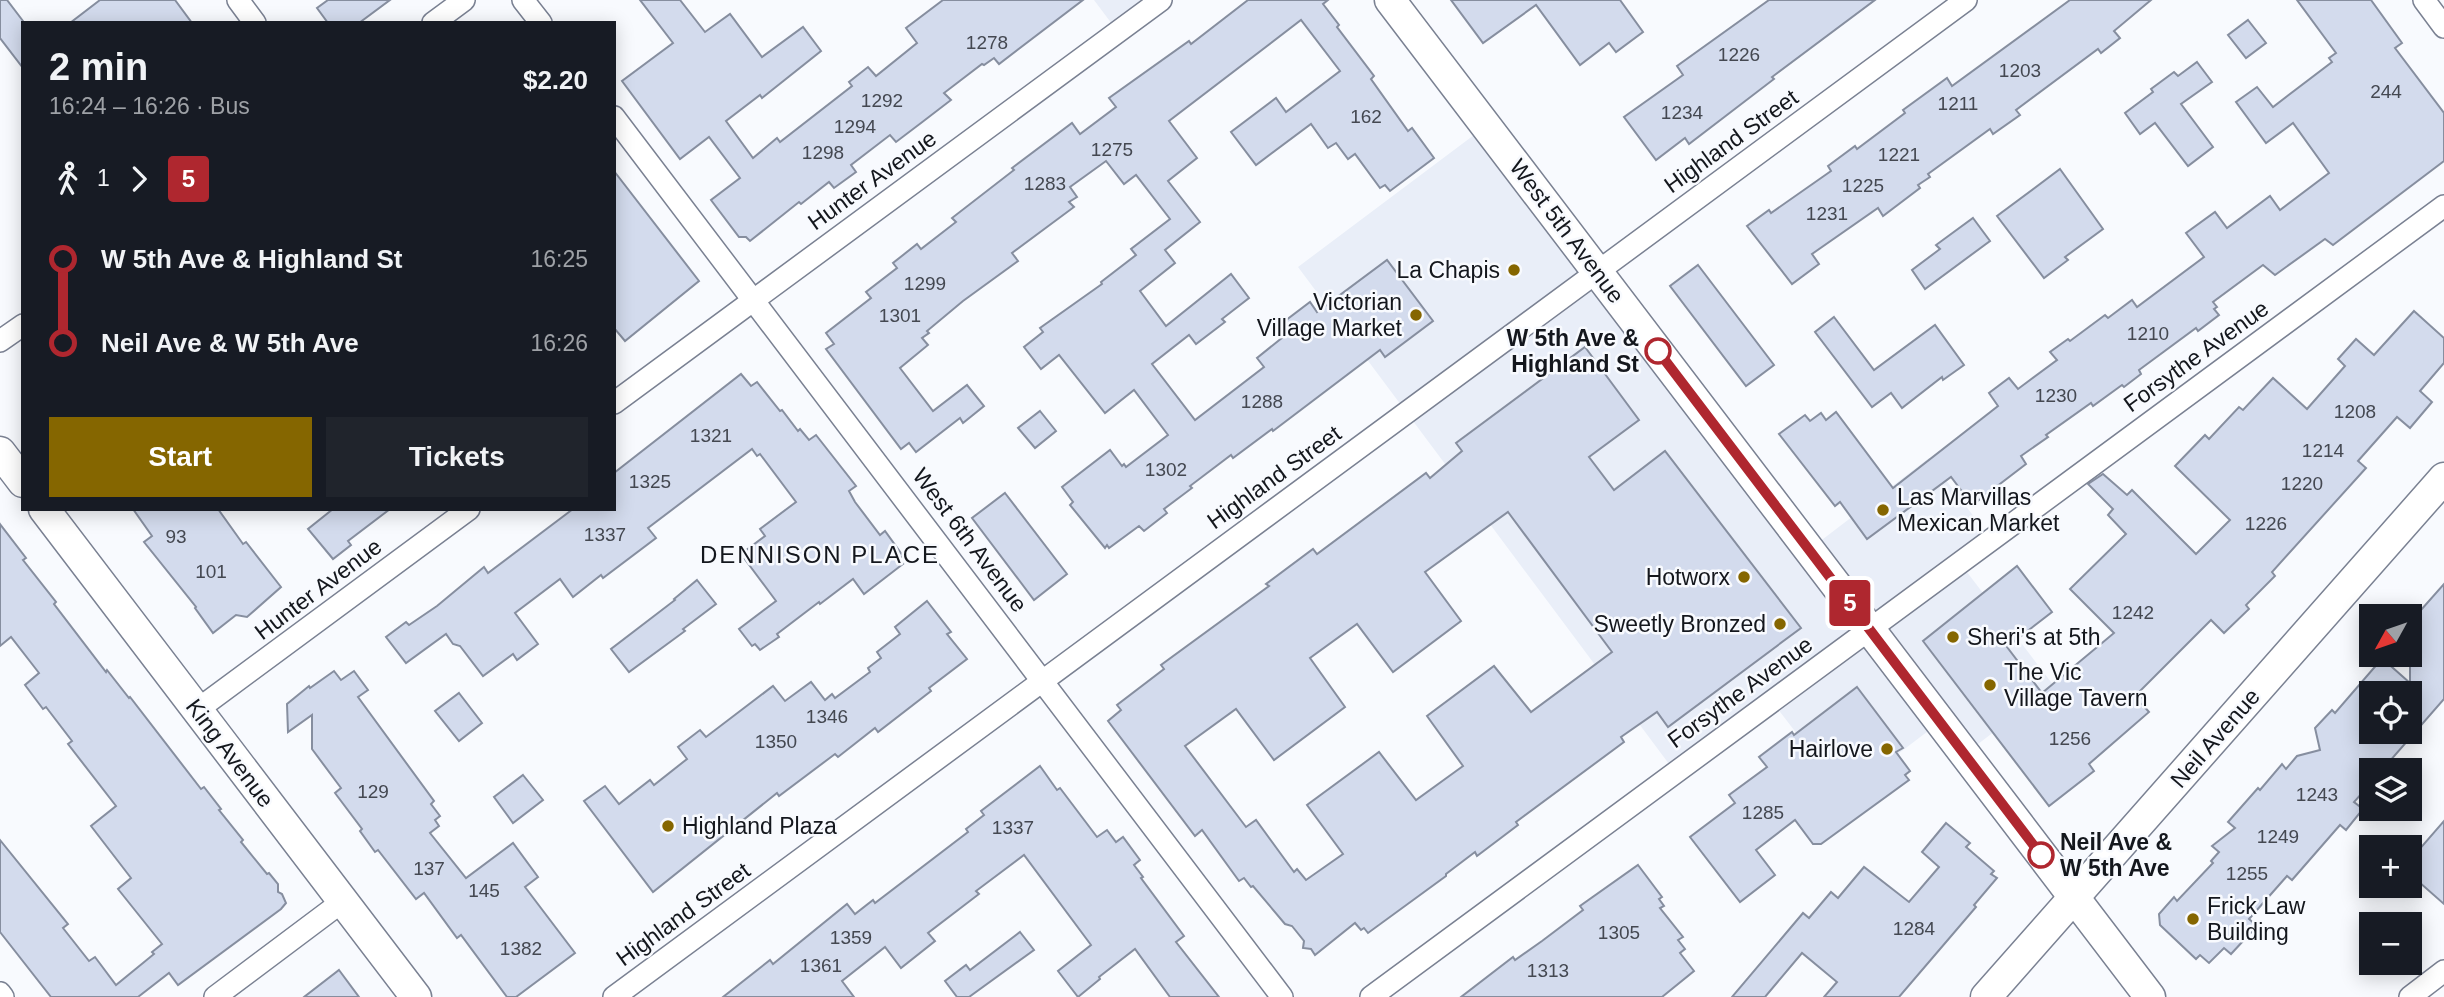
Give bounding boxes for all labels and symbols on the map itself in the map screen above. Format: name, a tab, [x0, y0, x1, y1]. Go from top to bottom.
house number: 1278	[966, 32, 1008, 53]
house number: 1226	[1718, 44, 1760, 65]
house number: 1203	[1999, 60, 2041, 81]
house number: 244	[2370, 81, 2402, 102]
street label: Highland Street	[1659, 84, 1803, 198]
house number: 1292	[861, 90, 903, 111]
house number: 1211	[1938, 93, 1978, 114]
house number: 1234	[1661, 102, 1704, 123]
house number: 162	[1350, 106, 1382, 127]
house number: 1294	[834, 116, 877, 137]
street label: Hunter Avenue	[803, 125, 941, 235]
house number: 1275	[1091, 139, 1133, 160]
house number: 1298	[802, 142, 844, 163]
house number: 1221	[1878, 144, 1920, 165]
street label: West 5th Avenue	[1505, 154, 1629, 308]
house number: 1283	[1024, 173, 1066, 194]
house number: 1225	[1842, 175, 1884, 196]
house number: 1231	[1806, 203, 1848, 224]
place label: La Chapis	[1396, 257, 1500, 283]
marker: La Chapis	[1506, 262, 1522, 278]
house number: 1299	[904, 273, 946, 294]
place label: Victorian Village Market	[1257, 289, 1403, 341]
street label: Forsythe Avenue	[2119, 295, 2273, 417]
house number: 1301	[879, 305, 921, 326]
marker: Victorian Village Market	[1408, 307, 1424, 323]
house number: 1210	[2127, 323, 2169, 344]
place label: W 5th Ave & Highland St	[1507, 325, 1639, 377]
marker: W 5th Ave & Highland St	[1645, 338, 1671, 364]
house number: 1230	[2035, 385, 2077, 406]
house number: 1288	[1241, 391, 1283, 412]
house number: 1208	[2334, 401, 2376, 422]
street label: Highland Street	[1202, 420, 1346, 534]
house number: 1321	[690, 425, 732, 446]
house number: 1214	[2302, 440, 2345, 461]
house number: 1302	[1145, 459, 1187, 480]
street label: West 6th Avenue	[908, 463, 1032, 617]
house number: 1325	[629, 471, 671, 492]
house number: 1220	[2281, 473, 2323, 494]
place label: Las Marvillas Mexican Market	[1897, 484, 2060, 536]
marker: Las Marvillas Mexican Market	[1875, 502, 1891, 518]
house number: 1226	[2245, 513, 2287, 534]
house number: 1337	[584, 524, 626, 545]
house number: 93	[165, 526, 187, 547]
street label: Hunter Avenue	[250, 533, 386, 645]
district label: DENNISON PLACE	[700, 541, 940, 568]
house number: 101	[195, 561, 227, 582]
place label: Hotworx	[1646, 564, 1730, 590]
marker: Hotworx	[1736, 569, 1752, 585]
line badge: 5	[1827, 580, 1873, 626]
house number: 1242	[2112, 602, 2154, 623]
north arrow	[2359, 604, 2422, 667]
place label: Sweetly Bronzed	[1593, 611, 1766, 637]
marker: Sweetly Bronzed	[1772, 616, 1788, 632]
place label: Sheri's at 5th	[1967, 624, 2101, 650]
marker: Sheri's at 5th	[1945, 629, 1961, 645]
street label: Forsythe Avenue	[1663, 631, 1817, 753]
place label: The Vic Village Tavern	[2004, 659, 2148, 711]
marker: The Vic Village Tavern	[1982, 677, 1998, 693]
street label: Neil Avenue	[2165, 683, 2265, 793]
street label: King Avenue	[181, 694, 279, 812]
house number: 1346	[806, 706, 848, 727]
house number: 1256	[2049, 728, 2091, 749]
house number: 1350	[755, 731, 797, 752]
place label: Hairlove	[1789, 736, 1873, 762]
marker: Hairlove	[1879, 741, 1895, 757]
house number: 129	[357, 781, 389, 802]
house number: 1243	[2296, 784, 2338, 805]
house number: 1285	[1742, 802, 1784, 823]
place label: Highland Plaza	[682, 813, 837, 839]
house number: 1337	[992, 817, 1034, 838]
marker: Highland Plaza	[660, 818, 676, 834]
house number: 1249	[2257, 826, 2299, 847]
place label: Neil Ave & W 5th Ave	[2060, 829, 2172, 881]
marker: Neil Ave & W 5th Ave	[2028, 842, 2054, 868]
street label: Highland Street	[611, 857, 755, 971]
house number: 137	[413, 858, 445, 879]
house number: 1255	[2226, 863, 2268, 884]
house number: 145	[468, 880, 500, 901]
place label: Frick Law Building	[2207, 893, 2306, 945]
marker: Frick Law Building	[2185, 911, 2201, 927]
house number: 1284	[1893, 918, 1936, 939]
house number: 1305	[1598, 922, 1640, 943]
house number: 1359	[830, 927, 872, 948]
house number: 1382	[500, 938, 542, 959]
house number: 1361	[800, 955, 842, 976]
house number: 1313	[1527, 960, 1569, 981]

